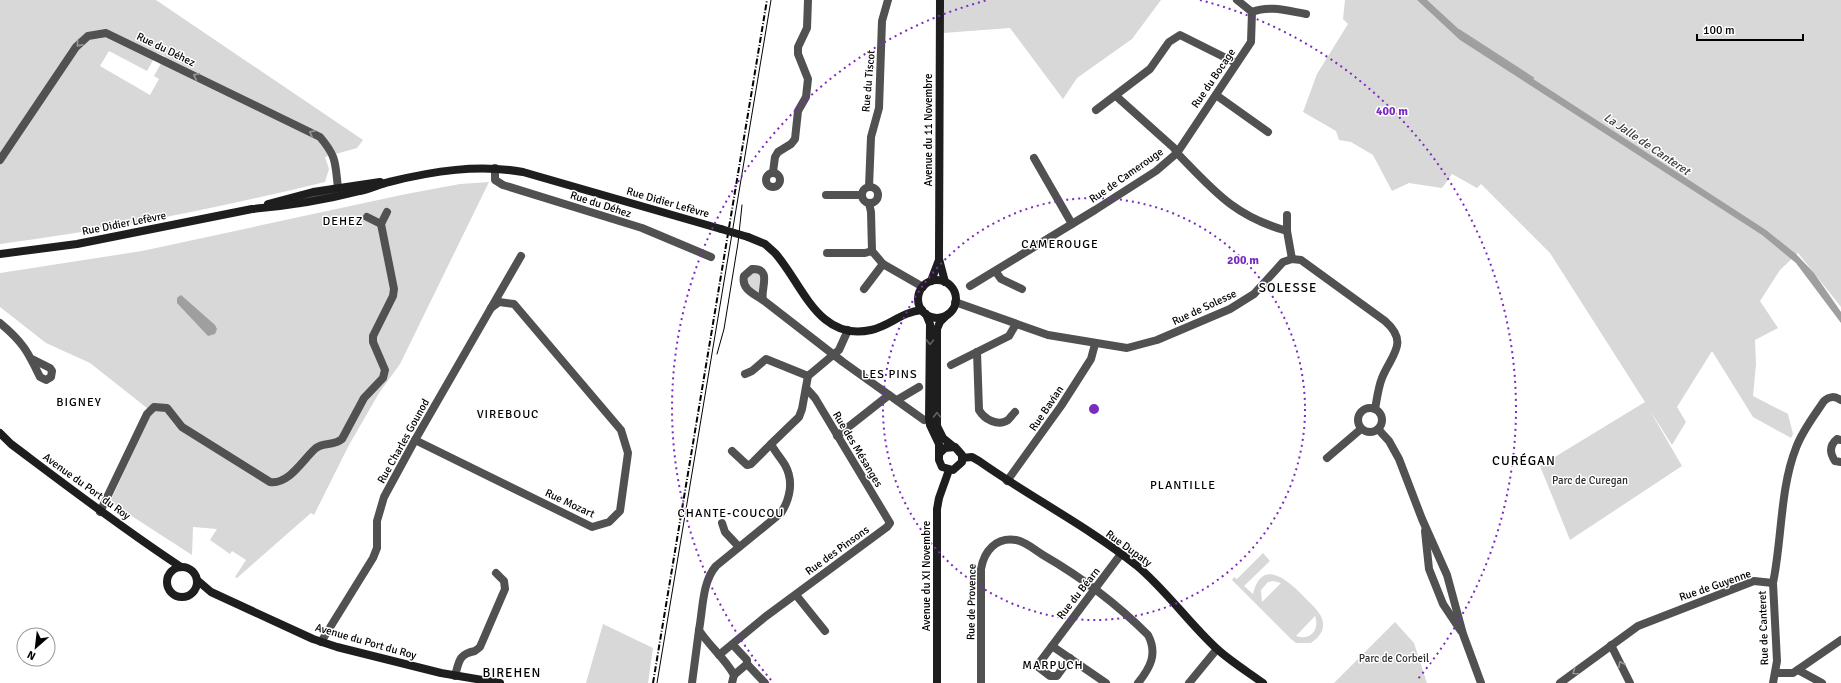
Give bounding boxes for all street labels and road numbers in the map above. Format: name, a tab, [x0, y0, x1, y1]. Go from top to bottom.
street label: Rue du Déhez	[134, 30, 197, 69]
street label: Rue du Bocage	[1189, 46, 1238, 111]
street label: Rue du Tiscot	[859, 49, 878, 113]
street label: Avenue du 11 Novembre	[922, 74, 935, 186]
street label: Rue de Camerouge	[1087, 145, 1166, 206]
street label: Rue Didier Lefèvre	[625, 184, 711, 221]
street label: Rue du Déhez	[569, 188, 633, 221]
street label: Rue Didier Lefèvre	[81, 209, 167, 238]
street label: Rue de Solesse	[1170, 287, 1239, 328]
street label: Rue Bavian	[1027, 383, 1066, 433]
street label: Rue Charles Gounod	[375, 397, 432, 486]
street label: Rue des Mésanges	[830, 409, 885, 490]
street label: Avenue du Port du Roy	[41, 450, 134, 523]
street label: Rue Mozart	[543, 486, 597, 521]
street label: Avenue du XI Novembre	[920, 521, 933, 631]
street label: Rue des Pinsons	[803, 523, 872, 578]
street label: Rue Dupaty	[1103, 527, 1155, 570]
street label: Rue de Provence	[964, 564, 979, 640]
street label: Rue du Béarn	[1054, 565, 1103, 622]
street label: Rue de Guyenne	[1678, 567, 1753, 604]
street label: Rue de Canteret	[1756, 590, 1771, 666]
street label: Avenue du Port du Roy	[314, 621, 419, 662]

